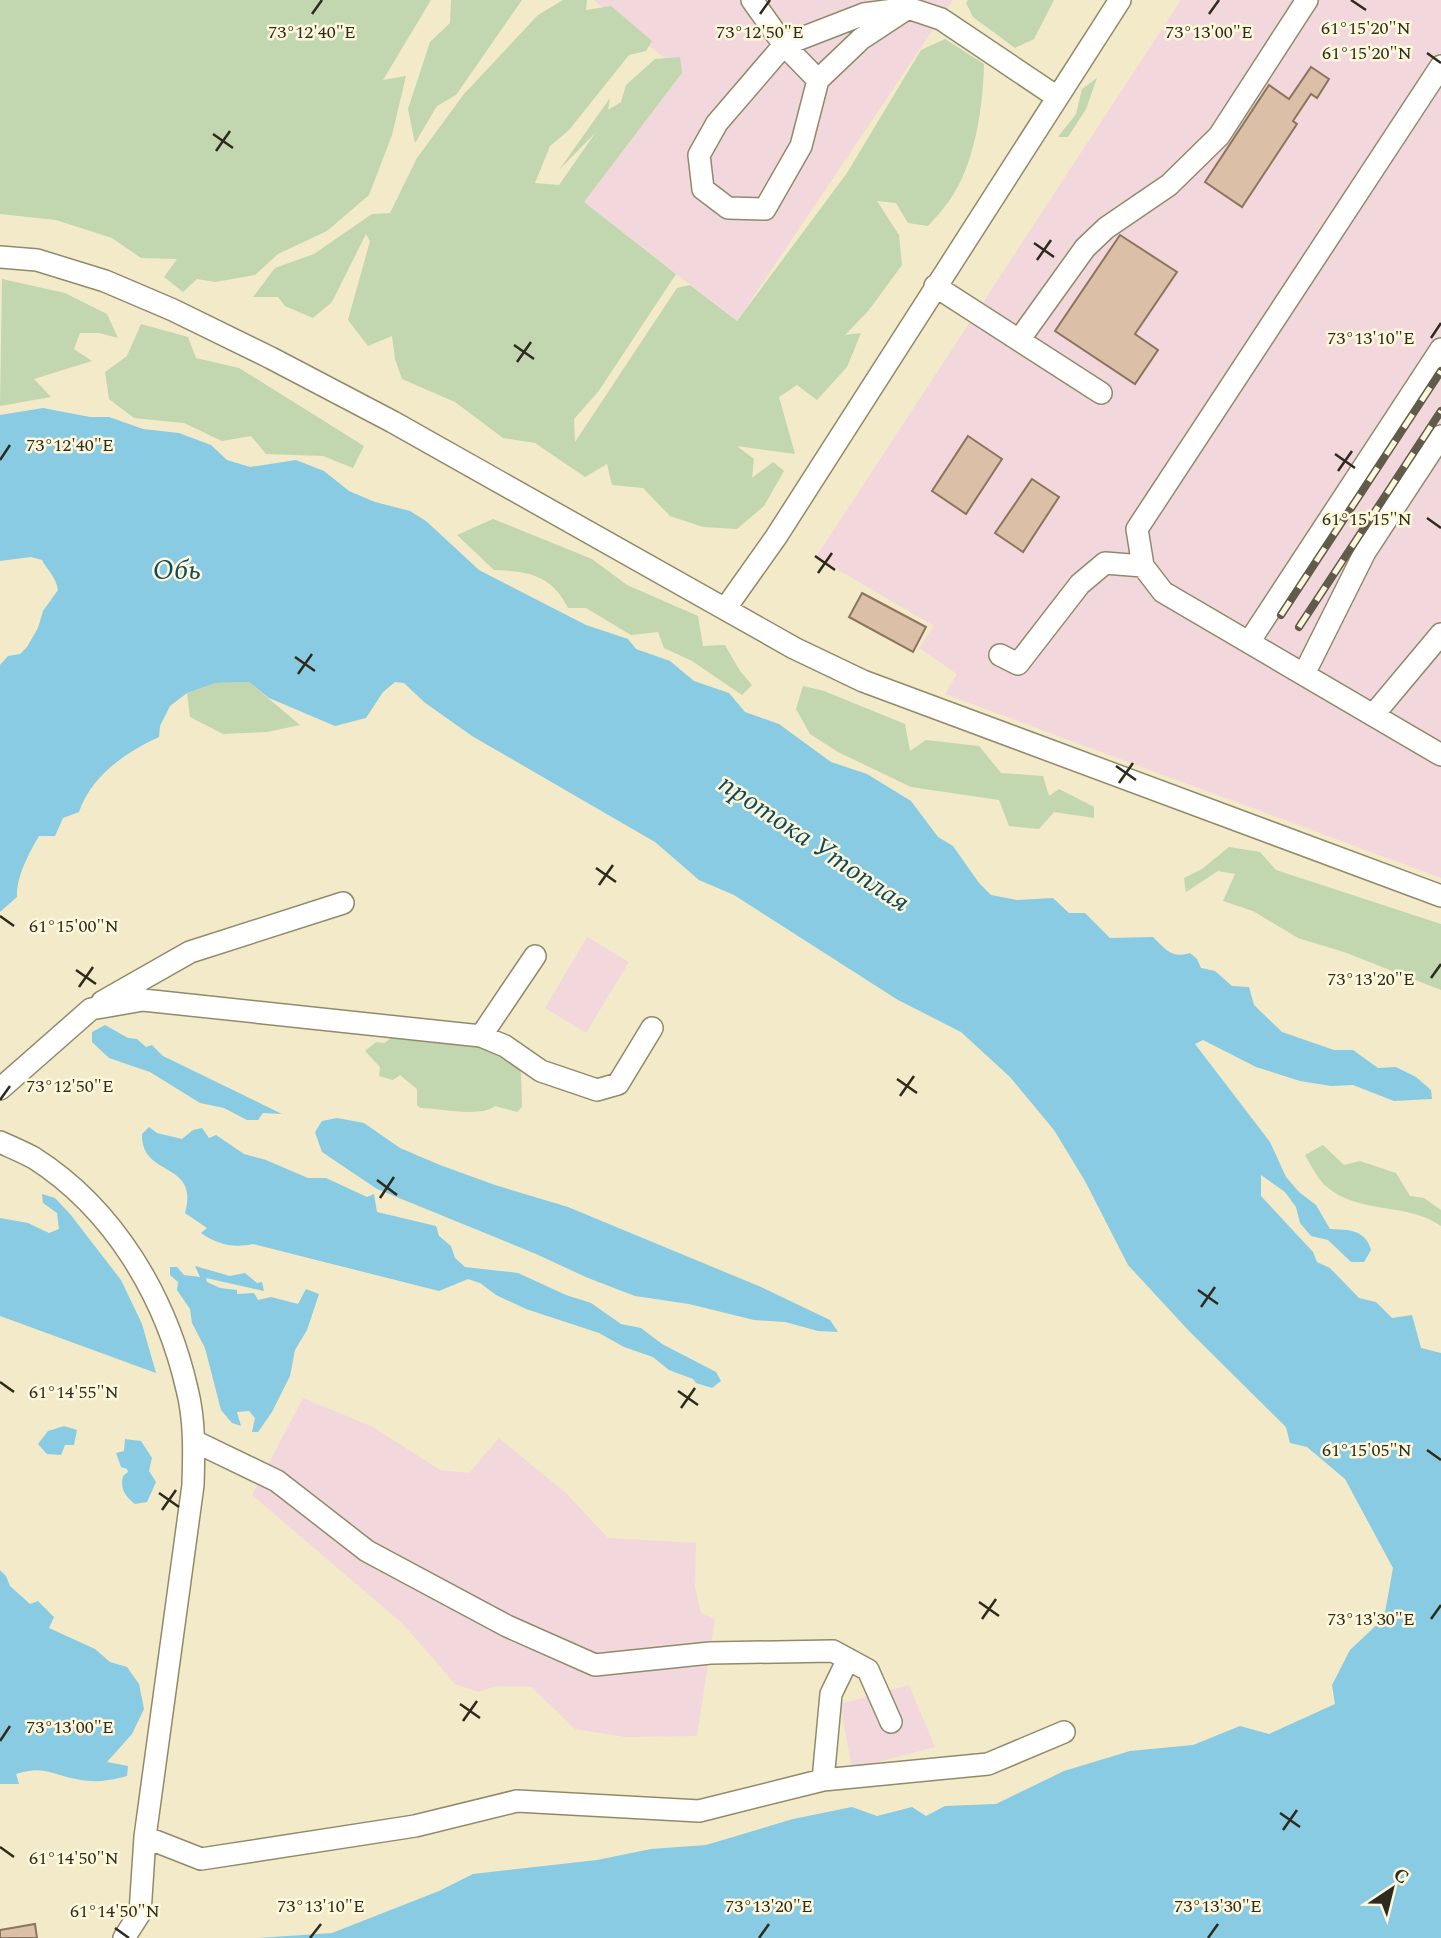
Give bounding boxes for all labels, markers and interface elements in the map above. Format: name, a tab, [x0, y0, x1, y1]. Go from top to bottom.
text: 61°15'20"N	[1321, 15, 1411, 42]
text: 73°12'40"E	[268, 19, 356, 46]
text: 73°12'50"E	[716, 19, 804, 46]
text: 73°13'00"E	[1165, 19, 1253, 46]
text: 61°15'20"N	[1322, 40, 1412, 67]
text: 73°13'10"E	[1327, 325, 1415, 352]
text: 73°12'40"E	[26, 432, 114, 459]
text: 61°15'15"N	[1322, 506, 1412, 533]
water label: Обь	[153, 549, 201, 592]
water label: протока Утоплая	[710, 763, 919, 923]
text: 61°15'00"N	[29, 913, 119, 940]
text: 73°13'20"E	[1327, 966, 1415, 993]
text: 73°12'50"E	[26, 1073, 114, 1100]
text: 61°14'55"N	[29, 1379, 119, 1406]
text: 61°15'05"N	[1322, 1437, 1412, 1464]
text: 73°13'30"E	[1327, 1606, 1415, 1633]
text: 73°13'00"E	[26, 1714, 114, 1741]
text: 61°14'50"N	[29, 1845, 119, 1872]
north arrow	[1357, 1854, 1427, 1924]
text: С	[1387, 1861, 1415, 1892]
text: 73°13'10"E	[277, 1893, 365, 1920]
text: 73°13'20"E	[725, 1893, 813, 1920]
text: 73°13'30"E	[1174, 1893, 1262, 1920]
text: 61°14'50"N	[70, 1898, 160, 1925]

